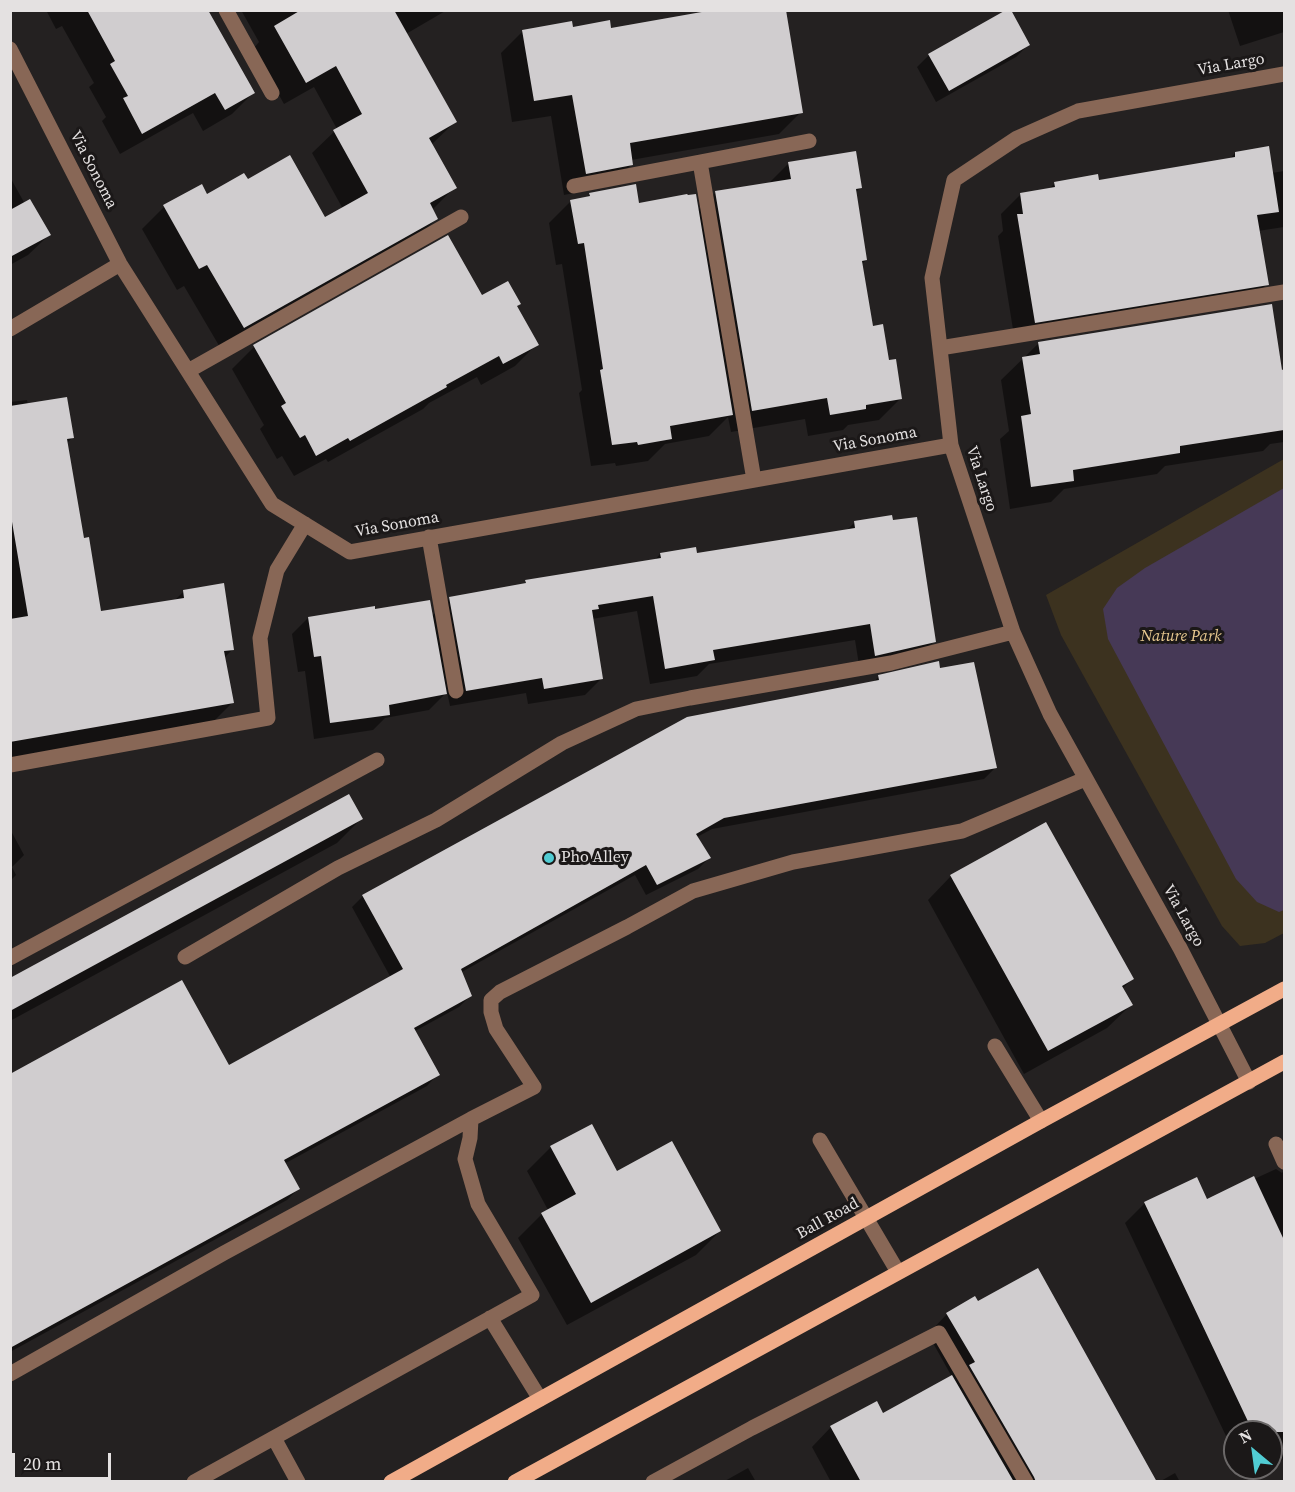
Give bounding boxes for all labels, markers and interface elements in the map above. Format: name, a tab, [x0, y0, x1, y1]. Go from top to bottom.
street label: Via Largo	[1196, 50, 1266, 80]
street label: Via Sonoma	[65, 128, 121, 212]
street label: Via Sonoma	[831, 423, 919, 457]
street label: Via Largo	[961, 444, 1001, 514]
street label: Via Sonoma	[353, 508, 441, 542]
park label: Nature Park	[1140, 627, 1222, 647]
place label: Pho Alley	[561, 848, 629, 868]
marker: Pho Alley	[542, 851, 556, 865]
street label: Via Largo	[1158, 882, 1208, 950]
street label: Ball Road	[794, 1194, 862, 1244]
north arrow	[1223, 1420, 1283, 1480]
text: N	[1235, 1424, 1256, 1448]
scale bar	[15, 1441, 114, 1479]
text: 20 m	[23, 1451, 61, 1476]

